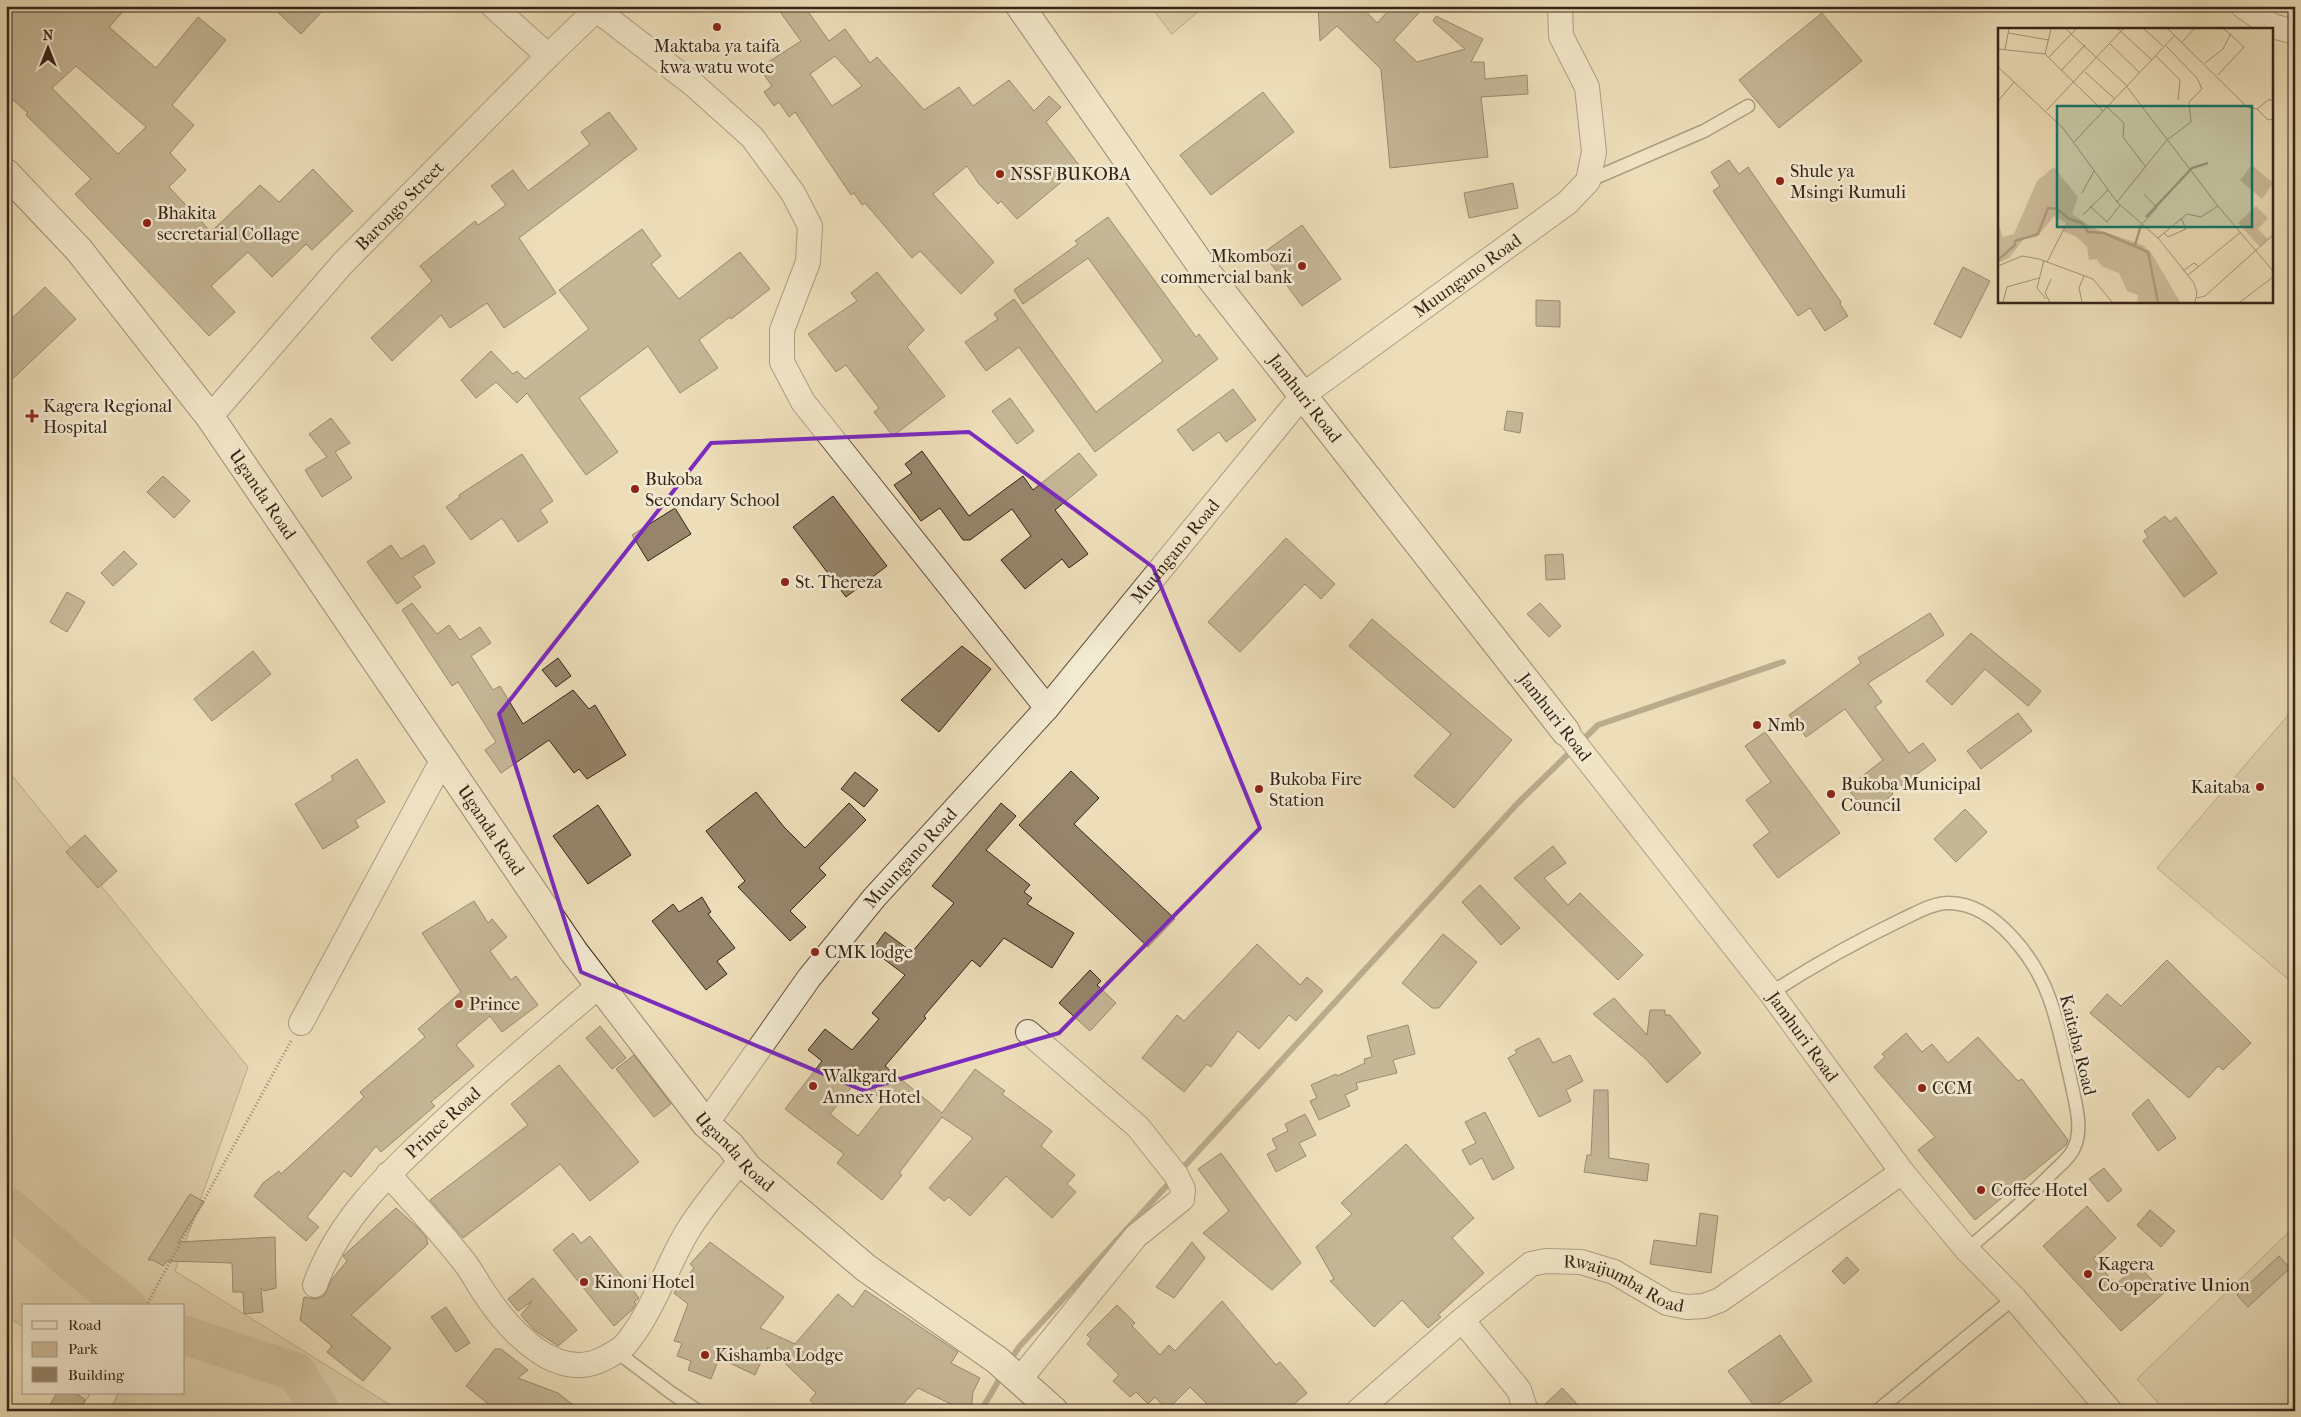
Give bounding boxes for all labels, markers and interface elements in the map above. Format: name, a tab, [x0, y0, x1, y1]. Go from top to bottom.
marker: Maktaba ya taifa kwa watu wote	[711, 21, 723, 33]
north arrow	[22, 22, 72, 72]
text: N	[43, 27, 54, 44]
inset map	[1998, 28, 2274, 302]
place label: Maktaba ya taifa kwa watu wote	[654, 36, 781, 78]
street label: Barongo Street	[351, 157, 449, 255]
place label: Shule ya Msingi Rumuli	[1790, 161, 1907, 203]
place label: NSSF BUKOBA	[1010, 164, 1131, 185]
marker: NSSF BUKOBA	[994, 168, 1006, 180]
marker: Shule ya Msingi Rumuli	[1774, 175, 1786, 187]
place label: Bhakita secretarial Collage	[157, 203, 300, 245]
marker: Bhakita secretarial Collage	[141, 217, 153, 229]
street label: Muungano Road	[1409, 230, 1526, 322]
place label: Mkombozi commercial bank	[1161, 246, 1293, 288]
marker: Mkombozi commercial bank	[1296, 260, 1308, 272]
street label: Jamhuri Road	[1262, 349, 1346, 447]
place label: Kagera Regional Hospital	[43, 396, 172, 438]
marker: Kagera Regional Hospital	[25, 409, 39, 423]
street label: Uganda Road	[224, 446, 300, 544]
place label: Bukoba Secondary School	[645, 469, 780, 511]
marker: Bukoba Secondary School	[629, 483, 641, 495]
street label: Muungano Road	[1127, 495, 1224, 608]
place label: St. Thereza	[795, 572, 883, 593]
marker: St. Thereza	[779, 576, 791, 588]
street label: Jamhuri Road	[1512, 667, 1596, 766]
place label: Nmb	[1767, 715, 1805, 736]
marker: Nmb	[1751, 719, 1763, 731]
place label: Bukoba Fire Station	[1269, 769, 1362, 811]
place label: Bukoba Municipal Council	[1841, 774, 1981, 816]
place label: Kaitaba	[2191, 777, 2251, 798]
street label: Uganda Road	[453, 781, 529, 880]
marker: Kaitaba	[2254, 781, 2266, 793]
marker: Bukoba Fire Station	[1253, 783, 1265, 795]
marker: Bukoba Municipal Council	[1825, 788, 1837, 800]
street label: Muungano Road	[860, 804, 962, 913]
place label: CMK lodge	[825, 942, 913, 963]
marker: CMK lodge	[809, 946, 821, 958]
street label: Jamhuri Road	[1761, 986, 1843, 1086]
street label: Kaitaba Road	[2055, 992, 2100, 1098]
place label: Prince	[469, 994, 520, 1015]
marker: Prince	[453, 998, 465, 1010]
place label: Walkgard Annex Hotel	[822, 1066, 921, 1108]
place label: CCM	[1932, 1078, 1973, 1099]
marker: Walkgard Annex Hotel	[807, 1080, 819, 1092]
marker: CCM	[1916, 1082, 1928, 1094]
street label: Prince Road	[401, 1083, 485, 1163]
street label: Uganda Road	[690, 1108, 778, 1196]
place label: Coffee Hotel	[1991, 1180, 2088, 1201]
marker: Coffee Hotel	[1975, 1184, 1987, 1196]
street label: Rwaijumba Road	[1563, 1251, 1686, 1317]
place label: Kagera Co-operative Union	[2098, 1254, 2250, 1296]
marker: Kagera Co-operative Union	[2082, 1268, 2094, 1280]
place label: Kinoni Hotel	[594, 1272, 695, 1293]
marker: Kinoni Hotel	[578, 1276, 590, 1288]
legend	[22, 1304, 185, 1394]
text: Road	[68, 1316, 102, 1334]
text: Park	[68, 1340, 98, 1358]
place label: Kishamba Lodge	[715, 1345, 843, 1366]
marker: Kishamba Lodge	[699, 1349, 711, 1361]
text: Building	[68, 1366, 125, 1384]

